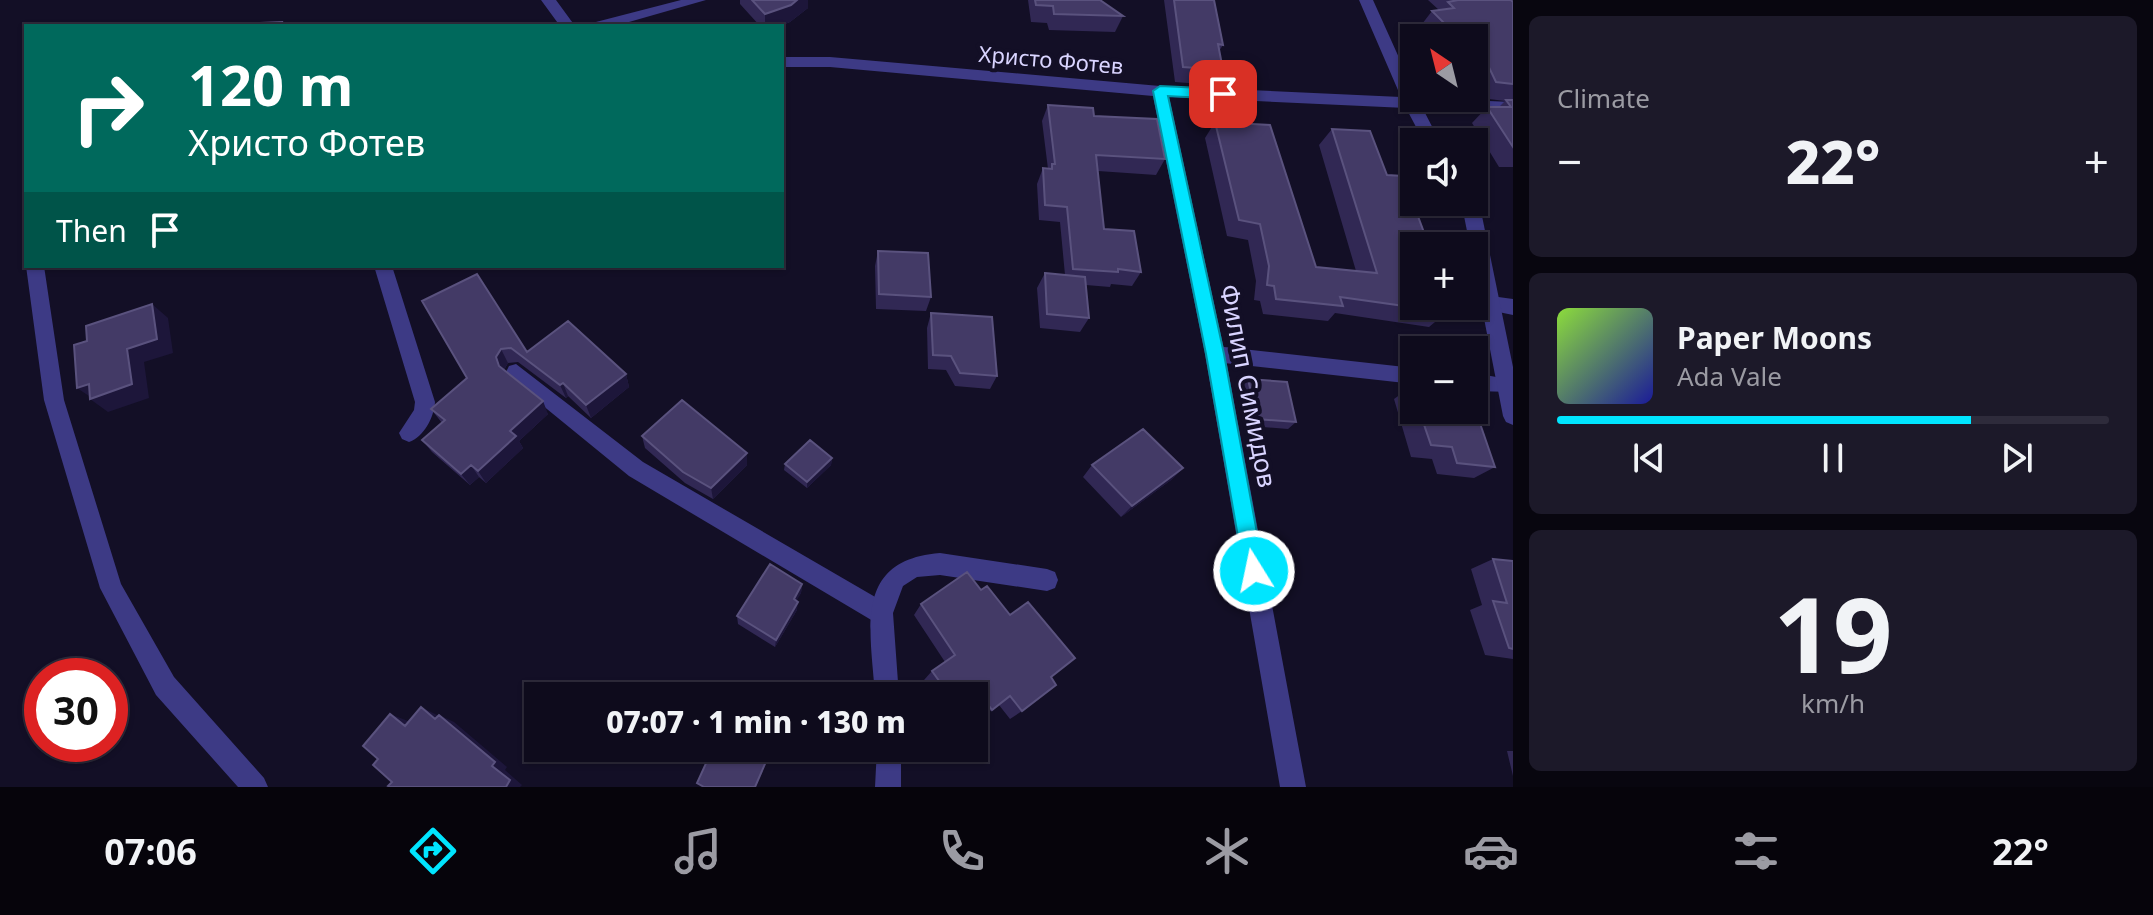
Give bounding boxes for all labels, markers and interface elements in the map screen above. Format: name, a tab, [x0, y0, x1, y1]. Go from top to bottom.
north arrow	[1400, 24, 1488, 112]
map controls	[1400, 24, 1488, 424]
street label: Христо Фотев	[978, 38, 1125, 80]
text: 120 m	[188, 46, 353, 122]
icon: right	[56, 56, 160, 160]
pin	[1189, 60, 1257, 128]
icon: arrive	[1201, 72, 1245, 116]
text: Climate	[1557, 80, 1650, 116]
text: Христо Фотев	[188, 118, 425, 167]
text: 22°	[1786, 120, 1880, 202]
button: sound	[1400, 128, 1488, 216]
text: −	[1557, 131, 1582, 191]
text: +	[2084, 131, 2109, 191]
icon: arrive	[143, 208, 187, 252]
text: Then	[56, 210, 127, 251]
button: +	[1400, 232, 1488, 320]
street label: Филип Симидов	[1212, 281, 1286, 490]
text: Paper Moons	[1677, 317, 1872, 358]
button: −	[1400, 336, 1488, 424]
text: Ada Vale	[1677, 358, 1782, 394]
icon: previous	[1627, 436, 1671, 480]
icon: pause	[1811, 436, 1855, 480]
icon: next	[1995, 436, 2039, 480]
position arrow	[1212, 529, 1296, 613]
text: 19	[1774, 562, 1892, 703]
speed limit sign: 30	[24, 658, 128, 762]
text: km/h	[1801, 685, 1865, 721]
text: 07:07 · 1 min · 130 m	[606, 701, 906, 742]
icon: directions	[405, 823, 461, 879]
icon: music	[670, 823, 726, 879]
icon: phone	[934, 823, 990, 879]
icon: climate	[1199, 823, 1255, 879]
icon: car	[1463, 823, 1519, 879]
icon: filters	[1728, 823, 1784, 879]
text: 07:06	[104, 827, 197, 876]
text: 22°	[1992, 827, 2049, 876]

